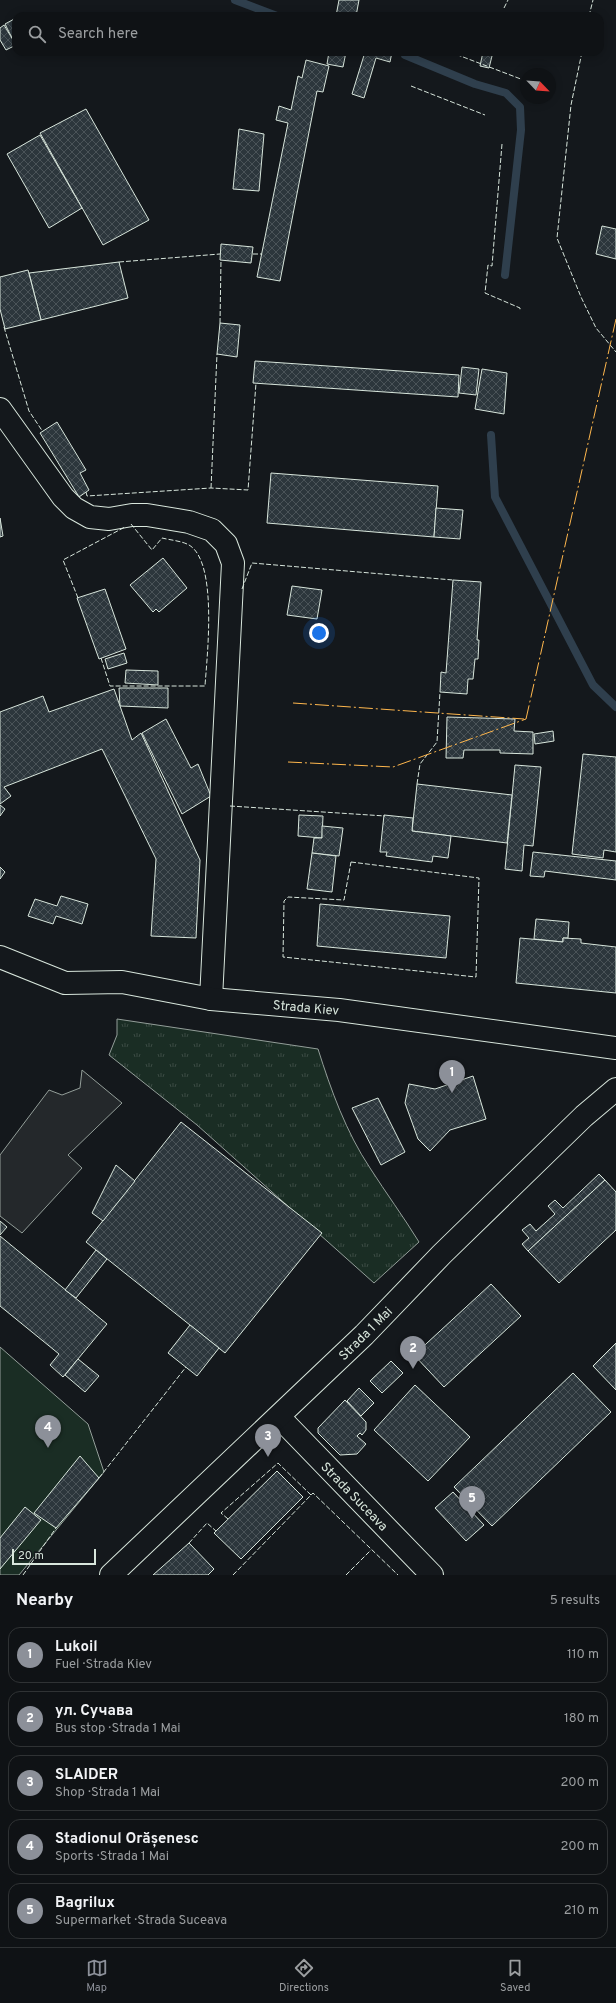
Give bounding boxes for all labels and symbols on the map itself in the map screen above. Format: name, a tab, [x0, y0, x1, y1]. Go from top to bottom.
north arrow	[520, 68, 556, 104]
your location	[309, 623, 329, 643]
street label: Strada Kiev	[272, 998, 340, 1020]
pin: 1	[439, 1060, 465, 1093]
street label: Strada 1 Mai	[336, 1304, 397, 1365]
pin: 2	[400, 1336, 426, 1369]
pin: 4	[35, 1415, 61, 1448]
pin: 3	[255, 1424, 281, 1457]
street label: Strada Suceava	[317, 1460, 390, 1535]
pin: 5	[459, 1486, 485, 1519]
scale bar	[12, 1547, 96, 1566]

